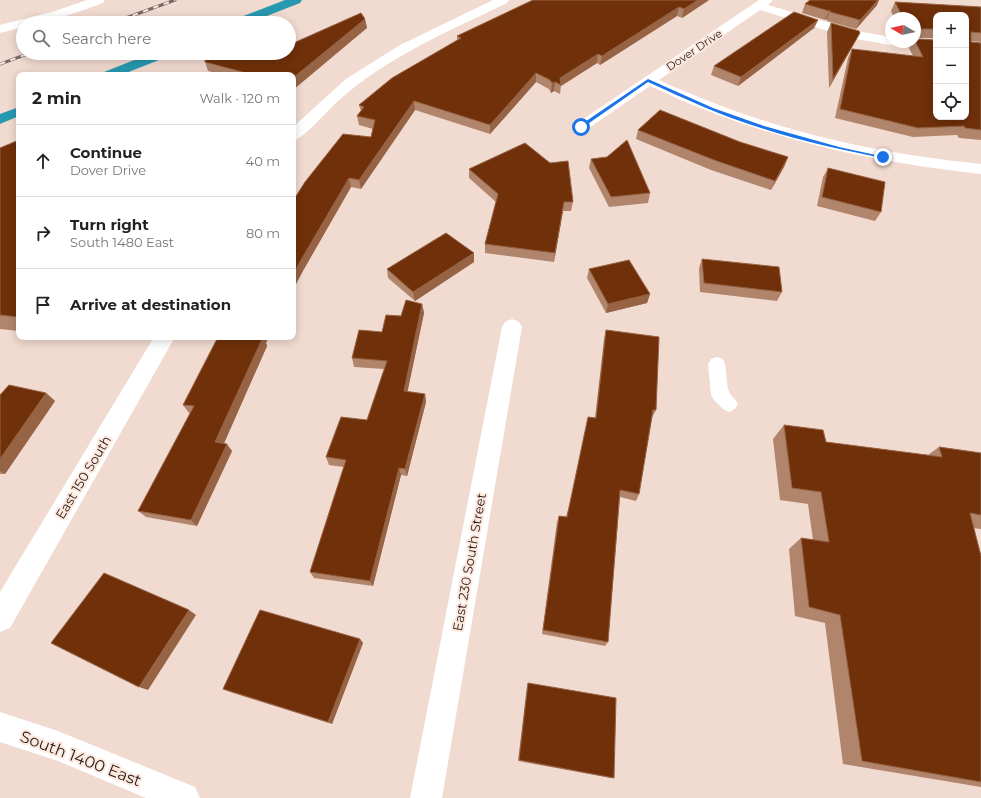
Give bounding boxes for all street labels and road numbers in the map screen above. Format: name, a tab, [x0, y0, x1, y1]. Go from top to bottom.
street label: Dover Drive	[663, 26, 725, 74]
street label: East 150 South	[52, 432, 114, 522]
street label: East 230 South Street	[449, 492, 489, 632]
street label: South 1400 East	[18, 727, 145, 790]

